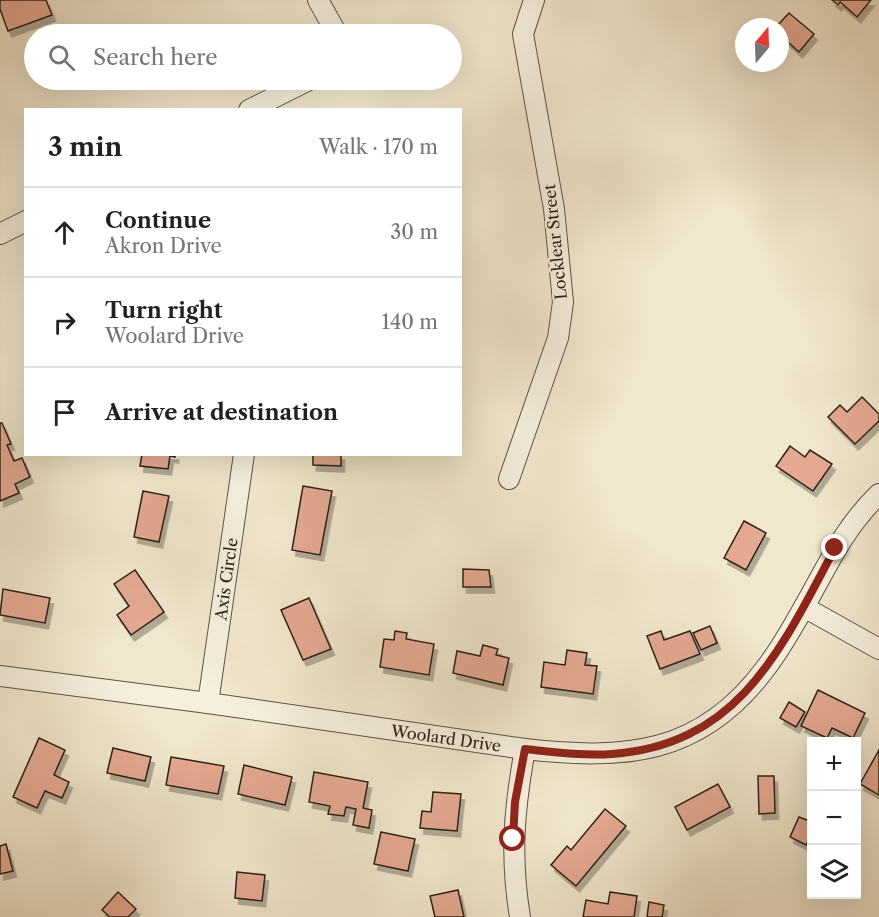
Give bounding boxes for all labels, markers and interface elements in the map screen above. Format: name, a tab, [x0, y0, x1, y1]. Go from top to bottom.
north arrow	[735, 18, 789, 72]
search box	[24, 24, 462, 90]
icon: search	[45, 41, 78, 74]
text: Search here	[93, 44, 218, 71]
text: 3 min	[48, 131, 122, 163]
text: Walk · 170 m	[319, 135, 438, 159]
street label: Locklear Street	[539, 183, 571, 301]
text: Continue	[105, 207, 211, 234]
icon: ahead	[48, 216, 81, 249]
text: 30 m	[390, 220, 438, 244]
text: Akron Drive	[105, 234, 222, 258]
text: Turn right	[105, 297, 223, 324]
icon: right	[48, 306, 81, 339]
text: 140 m	[381, 310, 438, 334]
text: Woolard Drive	[105, 324, 244, 348]
icon: arrive	[48, 396, 81, 429]
text: Arrive at destination	[105, 399, 338, 426]
route end	[821, 534, 847, 560]
street label: Axis Circle	[210, 536, 242, 623]
street label: Woolard Drive	[389, 720, 502, 756]
map controls	[807, 737, 861, 899]
button: +	[807, 737, 861, 791]
button: −	[807, 791, 861, 845]
route start	[499, 825, 525, 851]
button: layers	[807, 845, 861, 899]

